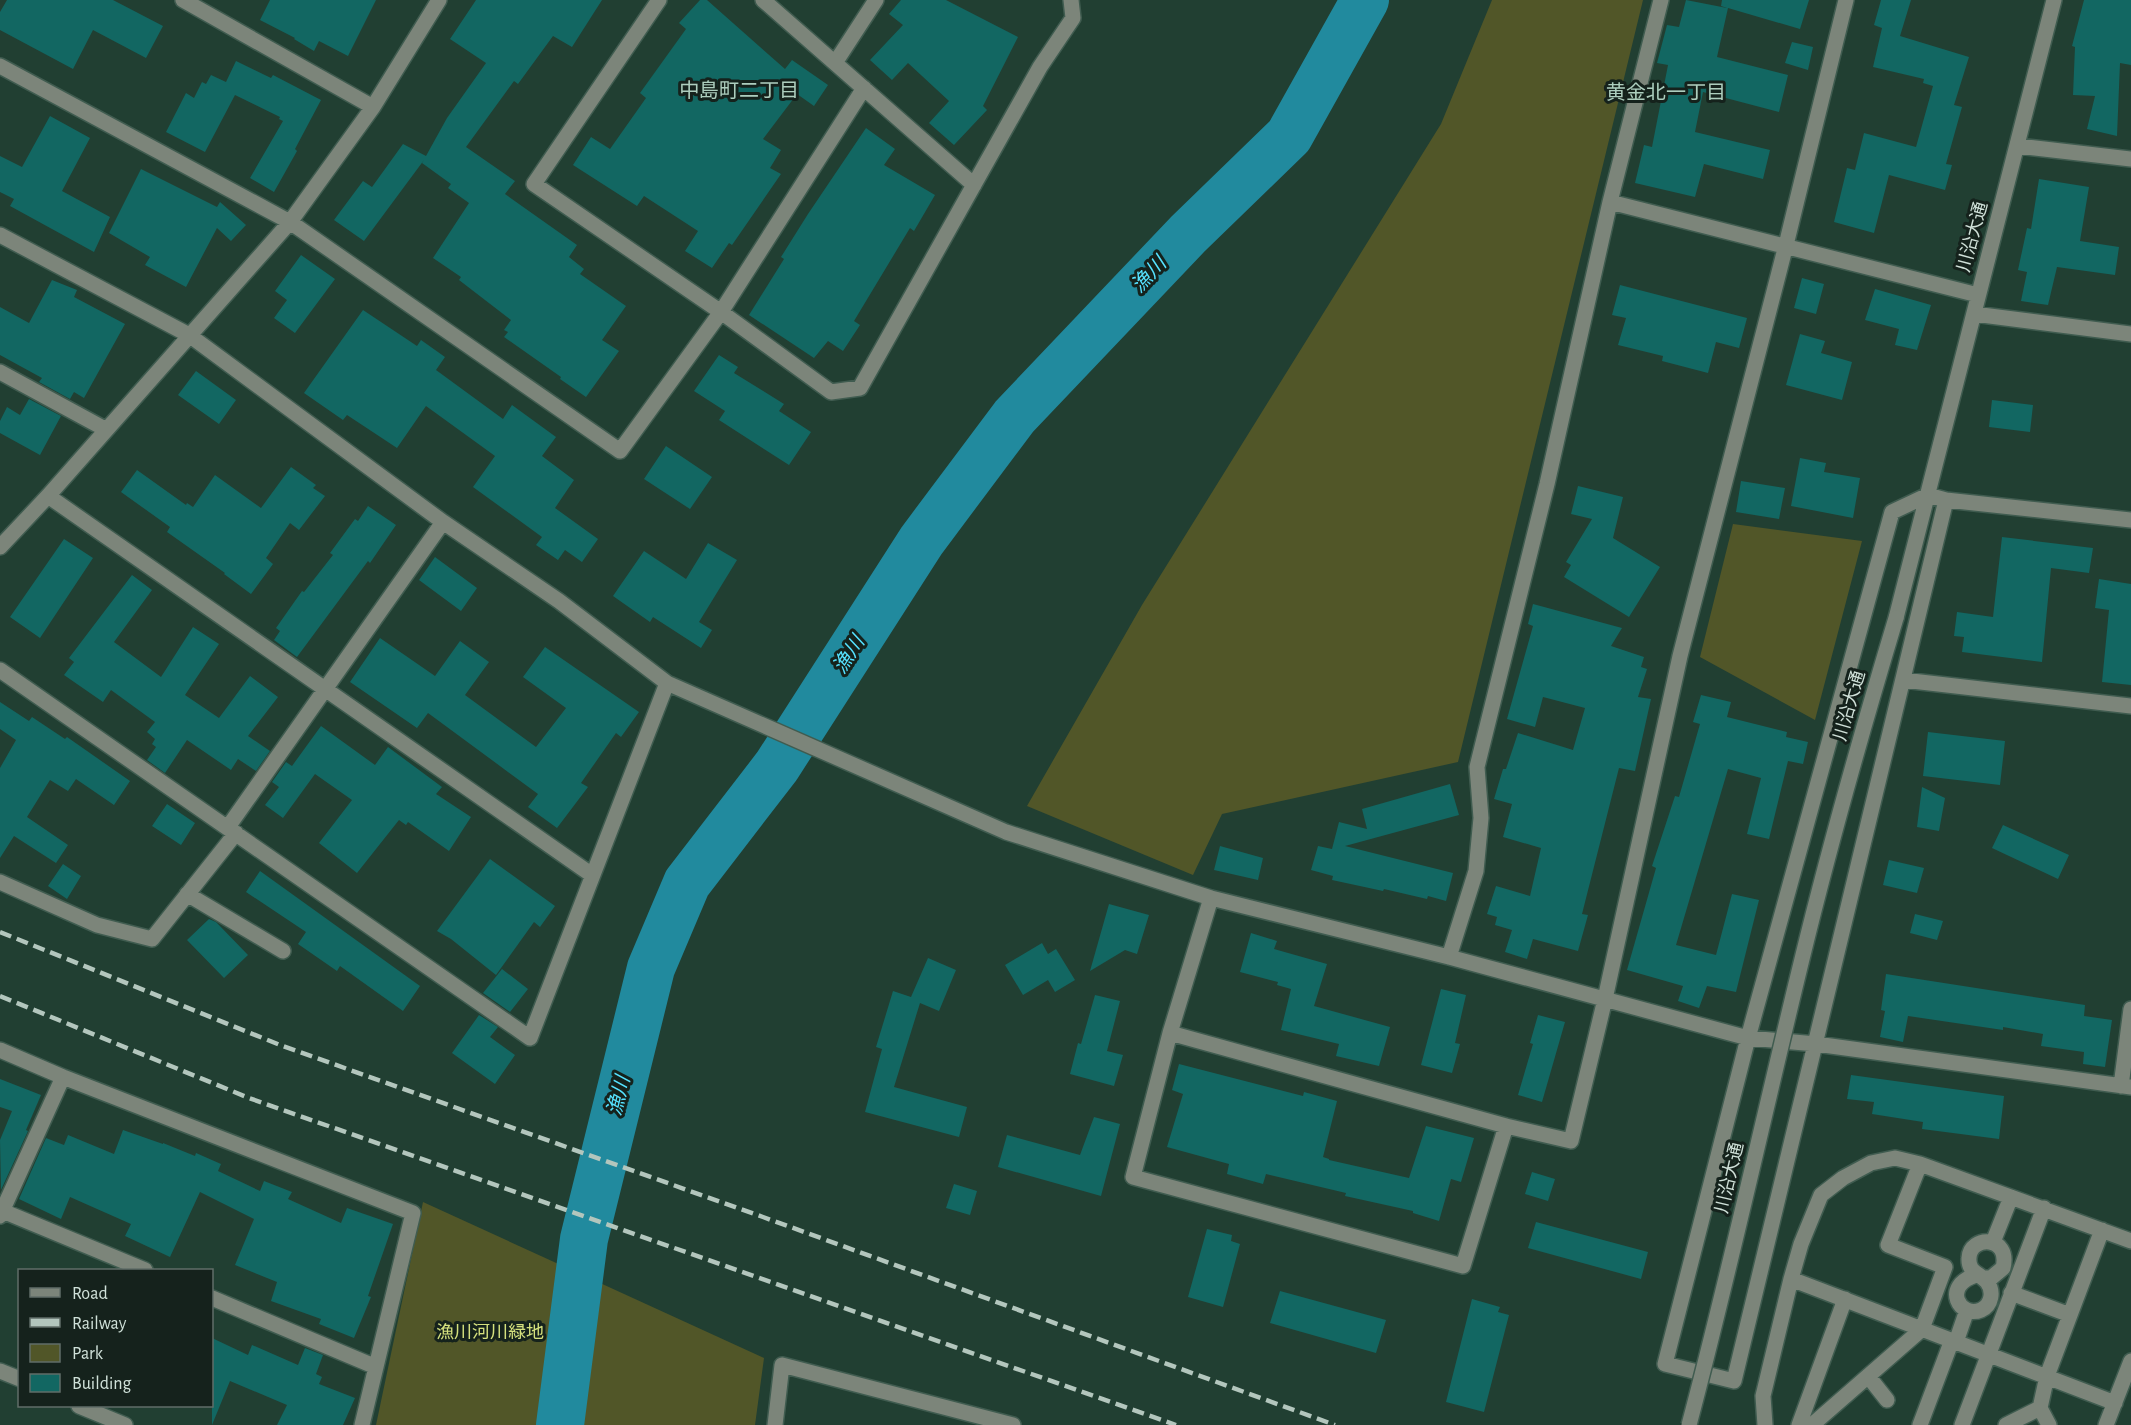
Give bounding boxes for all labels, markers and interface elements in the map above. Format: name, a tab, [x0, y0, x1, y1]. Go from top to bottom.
district label: 中島町二丁目	[679, 80, 799, 101]
district label: 黄金北一丁目	[1606, 82, 1726, 103]
street label: 川沿大通	[1954, 200, 1991, 274]
water label: 漁川	[1127, 251, 1171, 296]
water label: 漁川	[829, 631, 869, 677]
street label: 川沿大通	[1830, 669, 1869, 743]
water label: 漁川	[603, 1072, 634, 1118]
street label: 川沿大通	[1712, 1141, 1747, 1215]
legend	[18, 1269, 213, 1407]
text: Road	[72, 1285, 108, 1303]
text: Railway	[72, 1315, 127, 1333]
park label: 漁川河川緑地	[436, 1323, 544, 1342]
text: Park	[72, 1345, 104, 1363]
text: Building	[72, 1375, 132, 1393]

